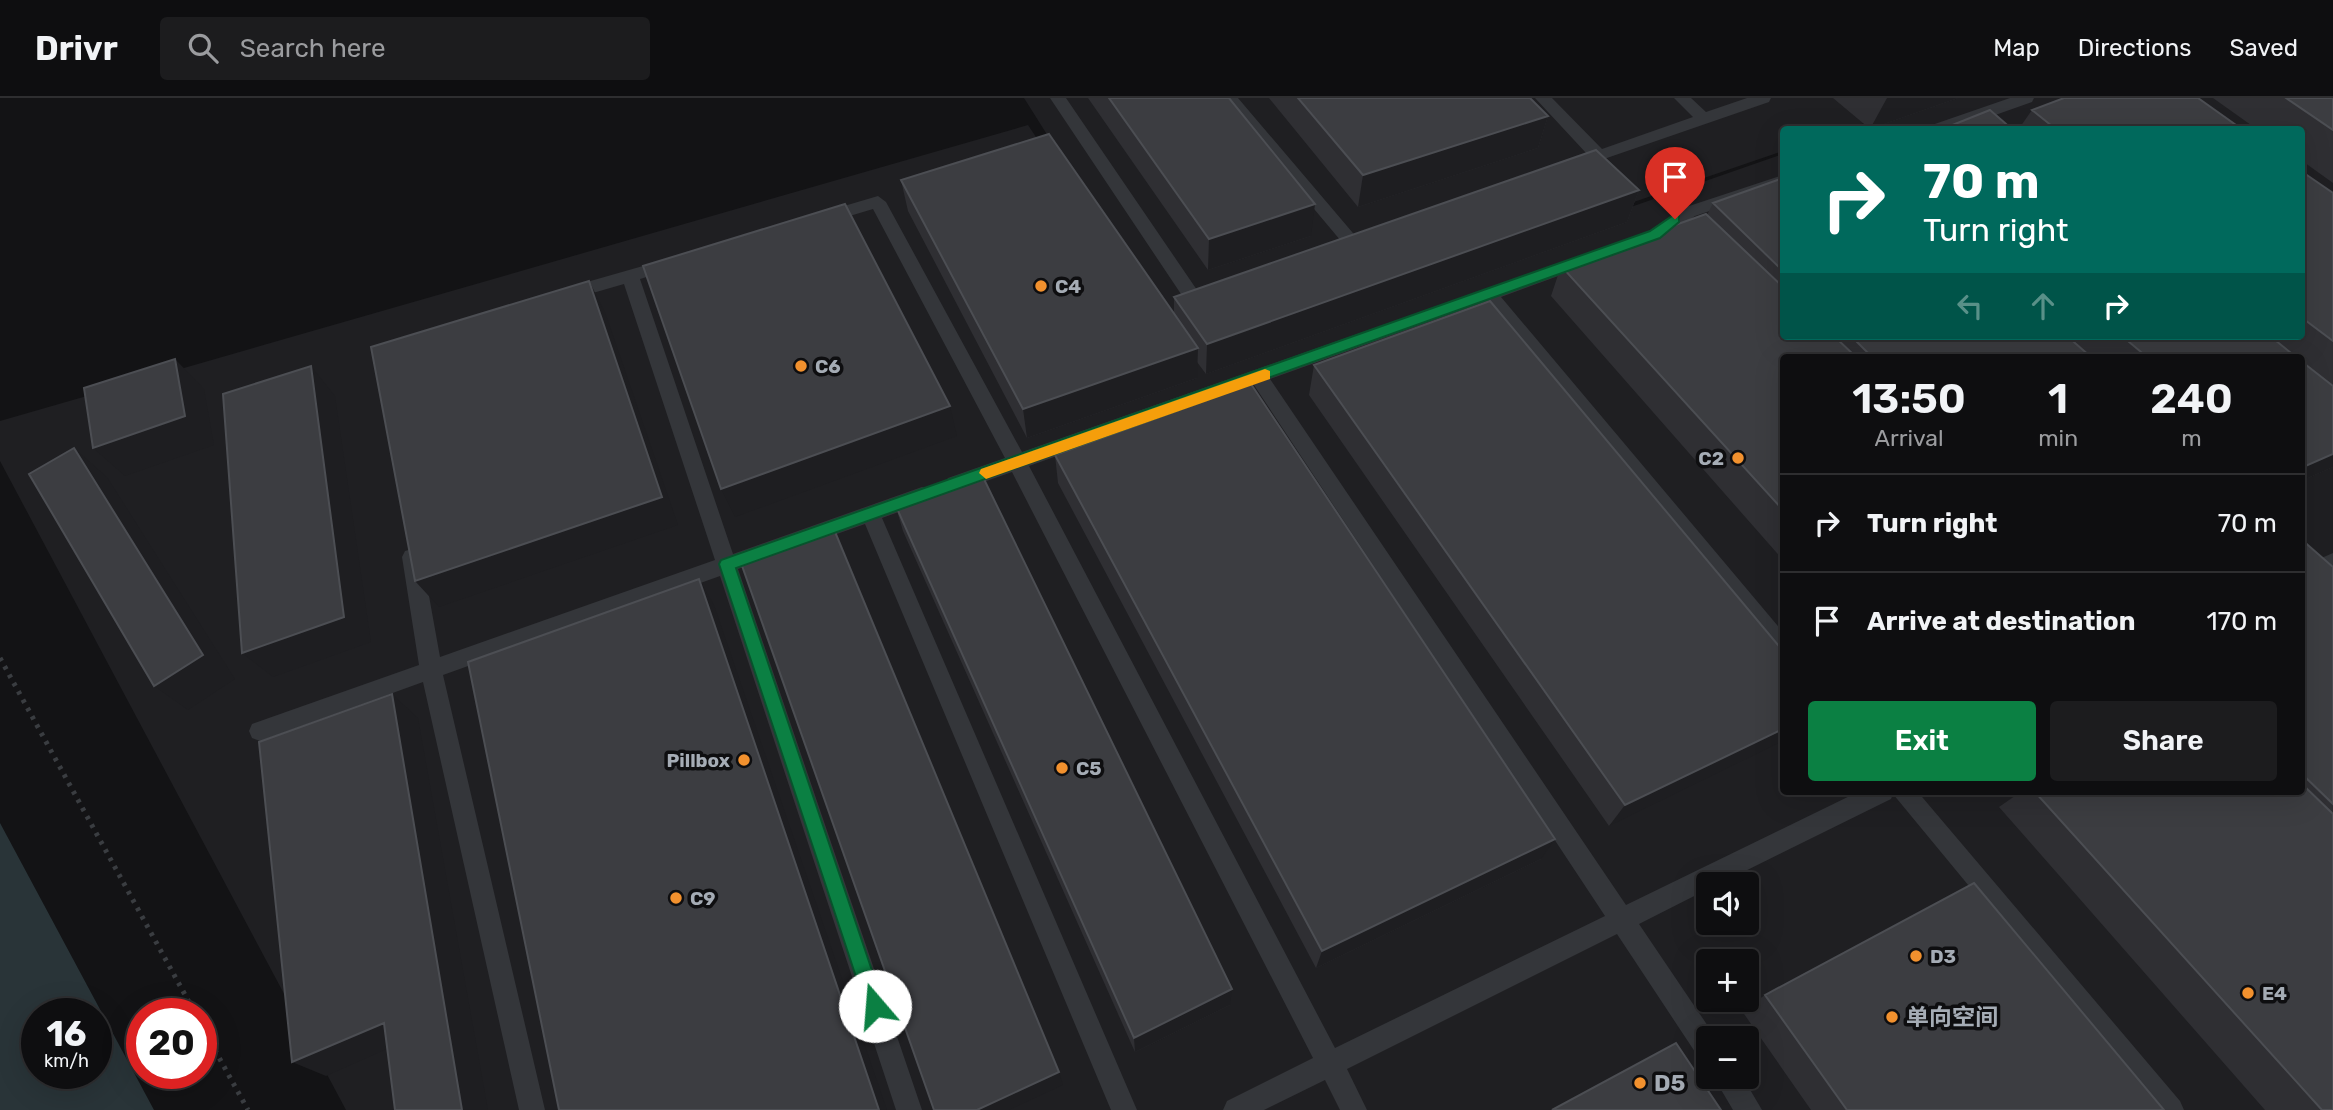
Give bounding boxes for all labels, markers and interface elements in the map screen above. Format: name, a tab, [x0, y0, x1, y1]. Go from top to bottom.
search box	[160, 17, 650, 80]
text: Drivr	[35, 29, 118, 68]
icon: search	[184, 29, 222, 67]
text: Search here	[240, 33, 386, 64]
text: Map	[1993, 34, 2040, 62]
text: Directions	[2078, 34, 2191, 62]
text: Saved	[2229, 34, 2298, 62]
pin	[1645, 147, 1705, 219]
text: 70 m	[1923, 152, 2040, 210]
icon: right	[1808, 154, 1899, 245]
icon: arrive	[1656, 158, 1694, 196]
text: Turn right	[1923, 211, 2068, 249]
place label: C4	[1055, 275, 1081, 298]
marker: C4	[1033, 278, 1049, 294]
icon: left	[1951, 287, 1989, 325]
icon: ahead	[2024, 287, 2062, 325]
icon: right	[2097, 287, 2135, 325]
place label: C6	[815, 355, 841, 378]
marker: C6	[793, 358, 809, 374]
text: 13:50	[1852, 374, 1966, 424]
text: 1	[2048, 374, 2068, 424]
text: 240	[2150, 374, 2233, 424]
text: Arrival	[1875, 424, 1944, 452]
text: min	[2038, 424, 2078, 452]
text: m	[2181, 424, 2202, 452]
place label: C2	[1698, 447, 1724, 470]
marker: C2	[1730, 450, 1746, 466]
icon: right	[1808, 504, 1846, 542]
text: Turn right	[1867, 508, 1997, 539]
text: 70 m	[2218, 508, 2277, 539]
icon: arrive	[1808, 602, 1846, 640]
text: Arrive at destination	[1867, 606, 2135, 637]
text: 170 m	[2207, 606, 2277, 637]
button: Exit	[1808, 701, 2036, 781]
button: Share	[2050, 701, 2277, 781]
place label: Pillbox	[666, 749, 730, 772]
marker: Pillbox	[736, 752, 752, 768]
place label: C5	[1076, 757, 1102, 780]
marker: C5	[1054, 760, 1070, 776]
map controls	[1696, 872, 1759, 1089]
button: sound	[1696, 872, 1759, 935]
place label: C9	[690, 887, 716, 910]
marker: C9	[668, 890, 684, 906]
place label: D3	[1930, 945, 1956, 968]
marker: D3	[1908, 948, 1924, 964]
button: +	[1696, 949, 1759, 1012]
position arrow	[838, 969, 912, 1043]
place label: E4	[2262, 982, 2287, 1005]
marker: E4	[2240, 985, 2256, 1001]
speed limit sign: 20	[126, 998, 217, 1089]
place label: 单向空间	[1906, 1003, 1998, 1031]
marker: 单向空间	[1884, 1009, 1900, 1025]
text: 16	[46, 1013, 87, 1055]
button: −	[1696, 1026, 1759, 1089]
text: km/h	[44, 1050, 89, 1072]
place label: D5	[1654, 1069, 1685, 1097]
marker: D5	[1632, 1075, 1648, 1091]

